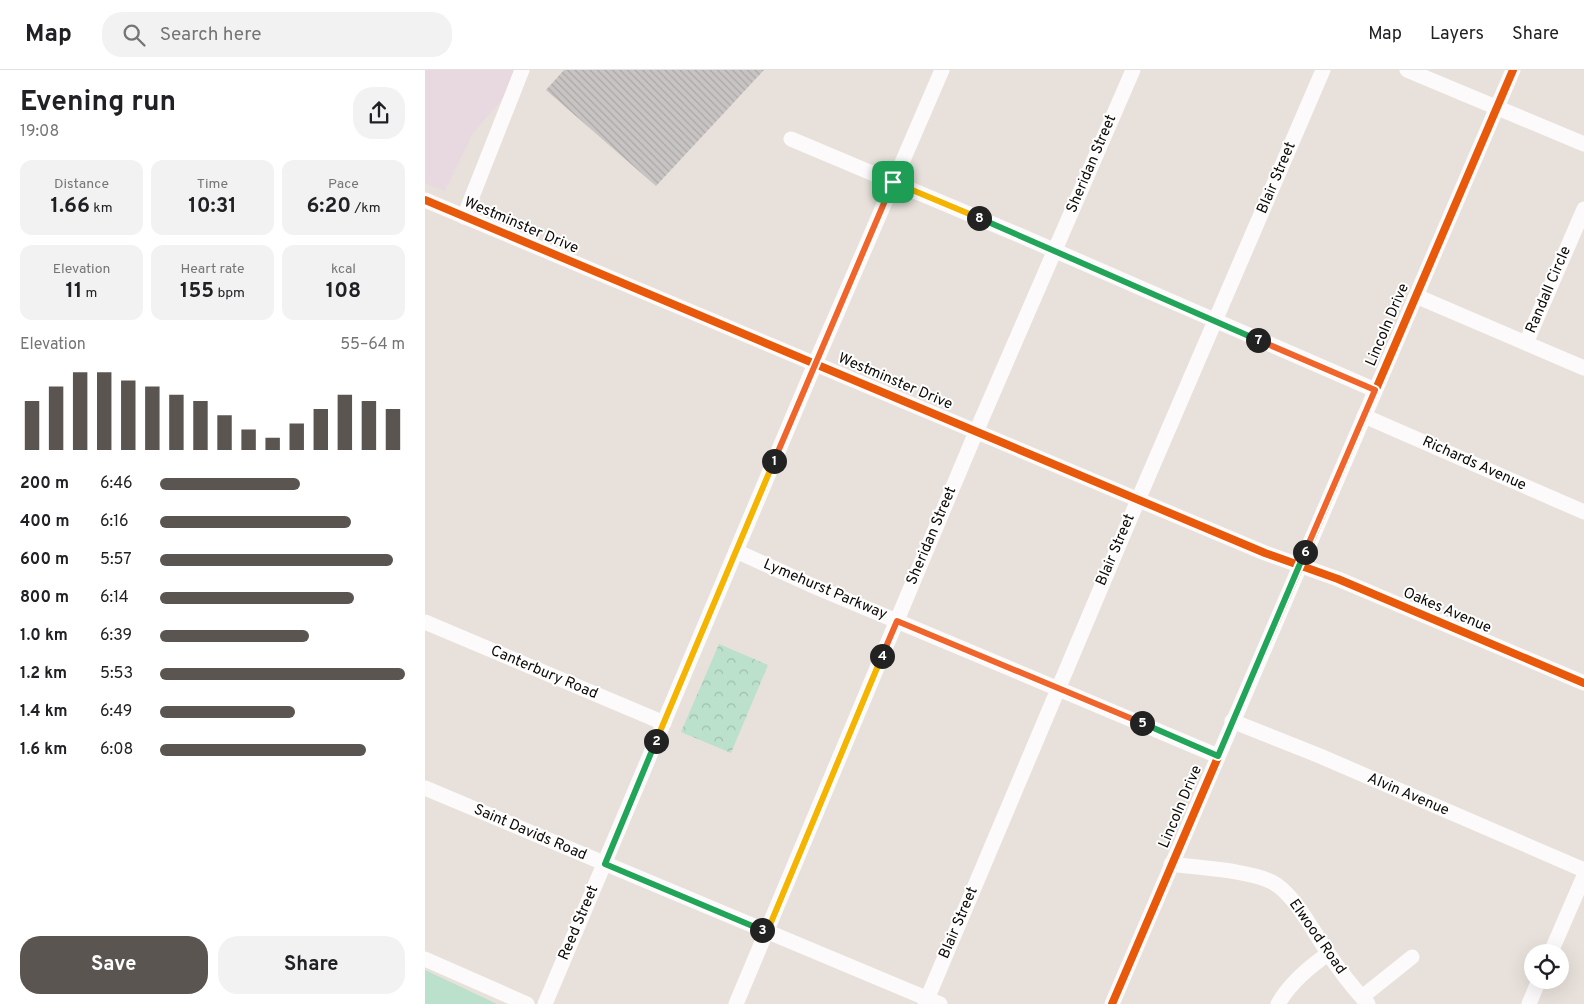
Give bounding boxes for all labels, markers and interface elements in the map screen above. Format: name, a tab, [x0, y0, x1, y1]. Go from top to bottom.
search box	[102, 12, 452, 57]
text: Map	[25, 20, 72, 50]
icon: search	[120, 21, 148, 49]
text: Search here	[160, 23, 261, 47]
text: Map	[1368, 23, 1402, 46]
text: Layers	[1430, 23, 1484, 46]
text: Share	[1512, 23, 1559, 46]
text: Evening run	[20, 85, 176, 121]
button: share	[353, 87, 405, 139]
street label: Sheridan Street	[1063, 112, 1121, 216]
text: 19:08	[20, 122, 59, 142]
street label: Blair Street	[1253, 139, 1301, 217]
pin	[872, 161, 914, 203]
icon: arrive	[879, 168, 907, 196]
text: Distance	[54, 176, 109, 193]
text: Time	[197, 176, 228, 193]
text: Pace	[328, 176, 359, 193]
text: 1.66	[50, 193, 90, 220]
text: 10:31	[188, 193, 237, 220]
text: 6:20	[306, 193, 351, 220]
street label: Westminster Drive	[461, 193, 581, 259]
text: km	[90, 200, 113, 217]
text: /km	[351, 200, 381, 217]
pin: 8	[967, 206, 991, 230]
text: 8	[975, 210, 984, 227]
street label: Randall Circle	[1522, 244, 1576, 336]
text: Elevation	[53, 261, 110, 278]
text: Heart rate	[180, 261, 245, 278]
text: kcal	[331, 261, 356, 278]
text: 11	[66, 278, 82, 305]
text: 155	[180, 278, 214, 305]
text: 108	[326, 278, 361, 305]
street label: Lincoln Drive	[1362, 281, 1414, 369]
text: m	[82, 285, 97, 302]
text: bpm	[214, 285, 245, 302]
pin: 7	[1245, 328, 1271, 352]
text: 7	[1255, 332, 1262, 349]
text: Elevation	[20, 335, 86, 355]
text: 55–64 m	[340, 335, 405, 355]
street label: Westminster Drive	[835, 349, 955, 415]
street label: Richards Avenue	[1419, 433, 1529, 495]
pin: 1	[761, 448, 787, 474]
text: 1	[772, 453, 777, 470]
text: 200 m	[20, 474, 69, 494]
text: 6:46	[100, 474, 133, 494]
street label: Sheridan Street	[903, 484, 961, 588]
street label: Blair Street	[1092, 511, 1140, 589]
text: 400 m	[20, 512, 69, 532]
text: 6:16	[100, 512, 129, 532]
pin: 6	[1293, 540, 1317, 564]
text: 6	[1301, 544, 1310, 561]
text: 600 m	[20, 550, 69, 570]
text: 5:57	[100, 550, 132, 570]
street label: Lymehurst Parkway	[760, 555, 890, 625]
street label: Oakes Avenue	[1400, 584, 1494, 638]
text: 800 m	[20, 588, 69, 608]
text: 6:14	[100, 588, 129, 608]
text: 1.0 km	[20, 626, 68, 646]
text: 6:39	[100, 626, 132, 646]
street label: Canterbury Road	[488, 642, 600, 704]
pin: 4	[869, 644, 895, 668]
text: 4	[878, 648, 887, 665]
text: 1.2 km	[20, 664, 67, 684]
text: 5:53	[100, 664, 133, 684]
text: 1.4 km	[20, 702, 68, 722]
text: 6:49	[100, 702, 132, 722]
pin: 5	[1129, 710, 1155, 736]
text: 5	[1138, 715, 1147, 732]
pin: 2	[643, 728, 669, 754]
text: 2	[652, 733, 661, 750]
text: 1.6 km	[20, 740, 67, 760]
text: 6:08	[100, 740, 133, 760]
street label: Lincoln Drive	[1155, 763, 1207, 851]
street label: Alvin Avenue	[1364, 769, 1452, 821]
street label: Saint Davids Road	[471, 801, 589, 865]
street label: Reed Street	[555, 883, 603, 963]
street label: Blair Street	[935, 884, 983, 962]
street label: Elwood Road	[1284, 896, 1350, 978]
pin: 3	[749, 918, 775, 942]
text: 3	[758, 922, 767, 939]
button: Save	[20, 936, 208, 994]
button: Share	[218, 936, 405, 994]
map controls	[1524, 944, 1569, 989]
button: locate	[1524, 944, 1569, 989]

